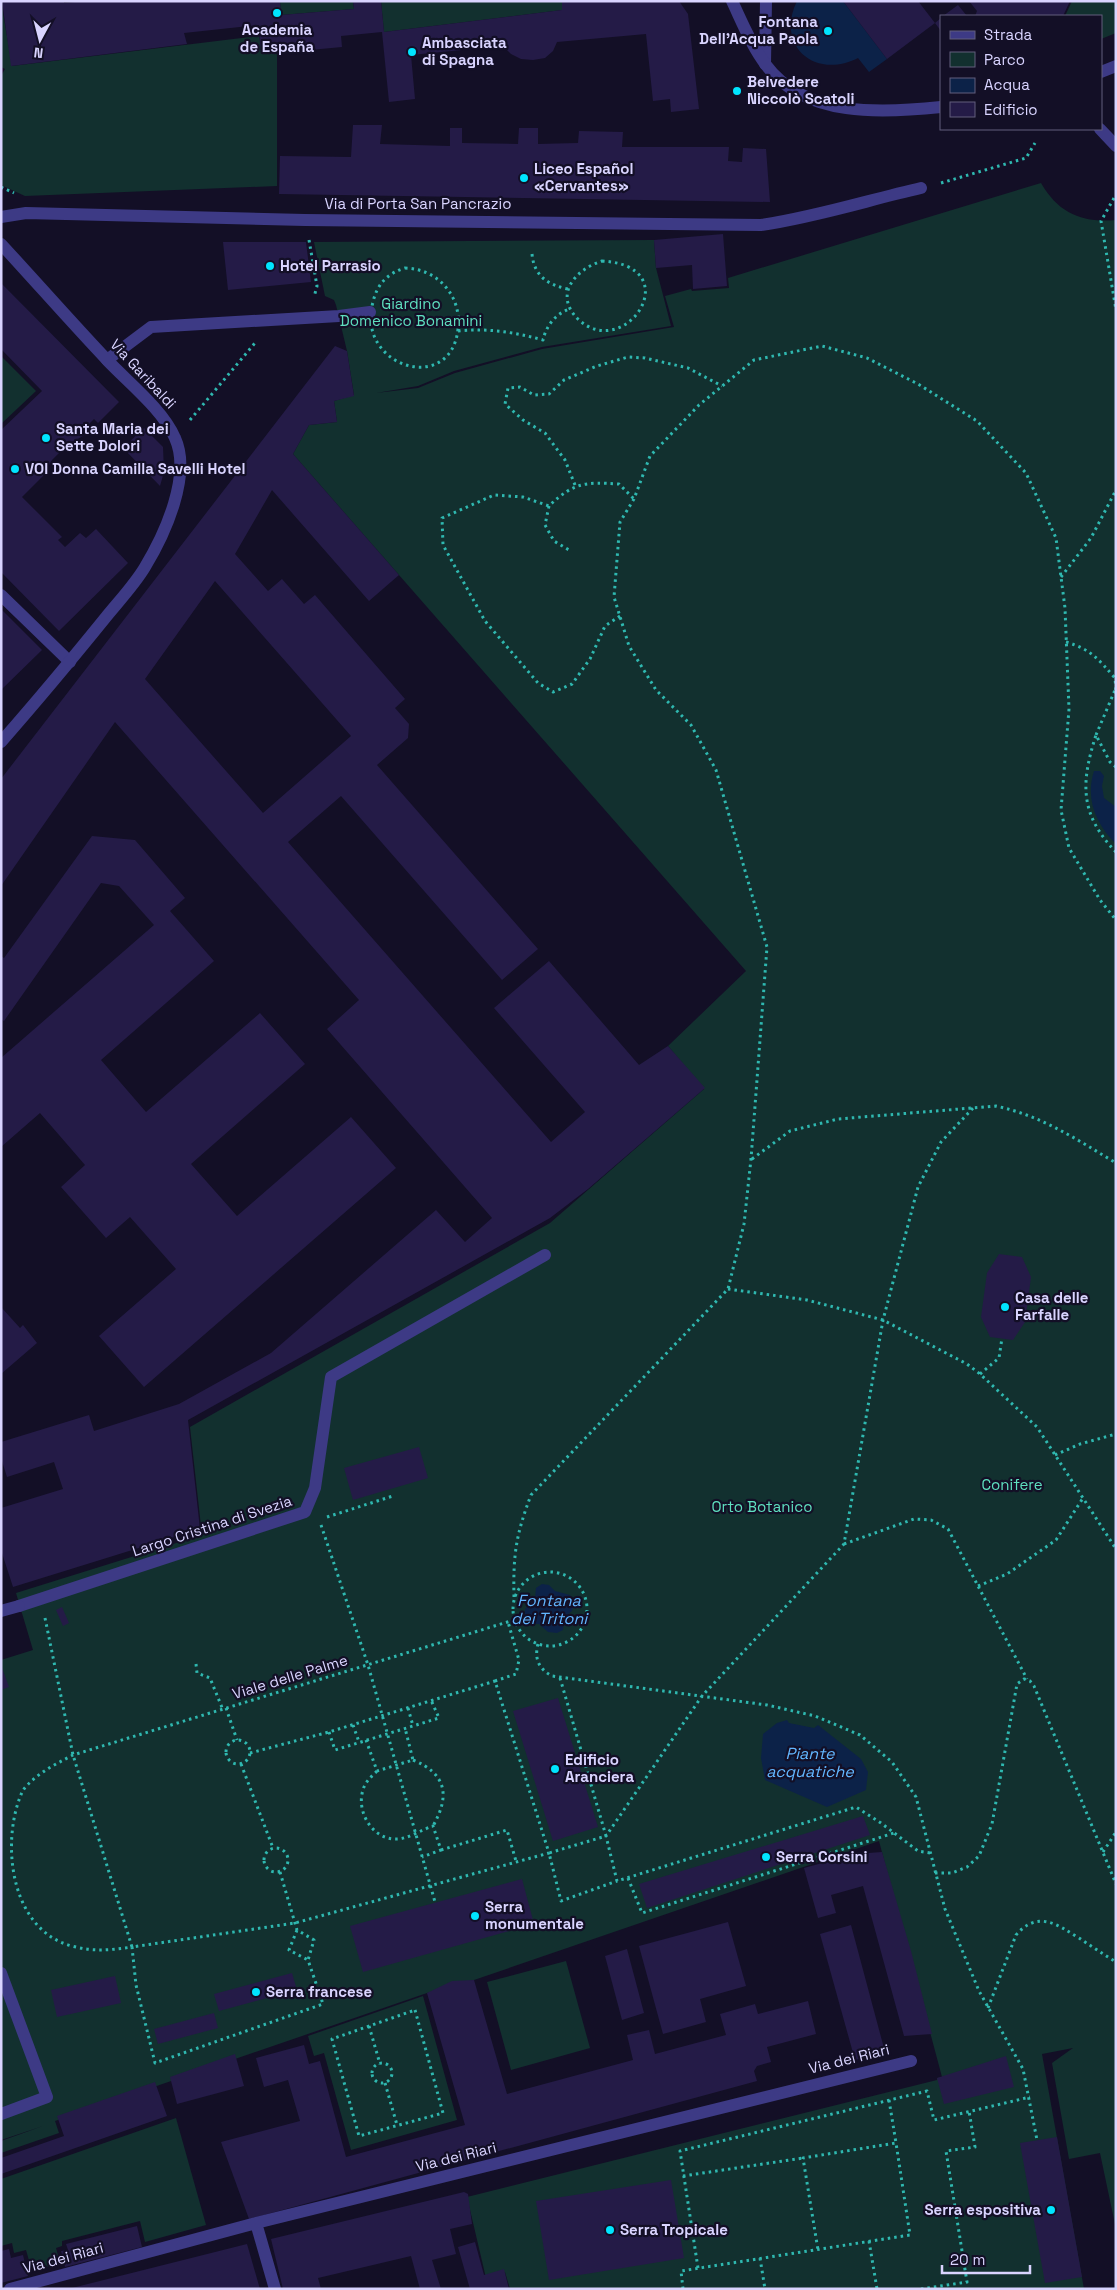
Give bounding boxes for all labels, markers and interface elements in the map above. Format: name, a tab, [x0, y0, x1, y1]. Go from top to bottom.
marker: Academia de España	[271, 7, 283, 19]
place label: Fontana Dell'Acqua Paola	[699, 12, 818, 48]
north arrow	[15, 15, 65, 65]
legend	[940, 15, 1102, 130]
place label: Academia de España	[240, 20, 315, 56]
marker: Fontana Dell'Acqua Paola	[822, 25, 834, 37]
text: Strada	[984, 25, 1033, 44]
place label: Ambasciata di Spagna	[422, 33, 507, 69]
text: N	[33, 43, 44, 62]
marker: Ambasciata di Spagna	[406, 46, 418, 58]
text: Parco	[984, 50, 1025, 69]
place label: Belvedere Niccolò Scatoli	[747, 72, 855, 108]
text: Acqua	[984, 75, 1030, 94]
marker: Belvedere Niccolò Scatoli	[731, 85, 743, 97]
text: Edificio	[984, 100, 1038, 119]
place label: Liceo Español «Cervantes»	[534, 159, 633, 195]
marker: Liceo Español «Cervantes»	[518, 172, 530, 184]
street label: Via di Porta San Pancrazio	[325, 194, 511, 213]
place label: Hotel Parrasio	[280, 256, 381, 275]
marker: Hotel Parrasio	[264, 260, 276, 272]
park label: Giardino Domenico Bonamini	[340, 294, 482, 330]
street label: Via Garibaldi	[106, 335, 181, 413]
place label: Santa Maria dei Sette Dolori	[56, 419, 169, 455]
marker: Santa Maria dei Sette Dolori	[40, 432, 52, 444]
place label: VOI Donna Camilla Savelli Hotel	[25, 459, 245, 478]
marker: VOI Donna Camilla Savelli Hotel	[9, 463, 21, 475]
place label: Casa delle Farfalle	[1015, 1288, 1089, 1324]
marker: Casa delle Farfalle	[999, 1301, 1011, 1313]
park label: Conifere	[981, 1475, 1043, 1494]
street label: Largo Cristina di Svezia	[130, 1491, 294, 1560]
park label: Orto Botanico	[712, 1497, 812, 1516]
water label: Fontana dei Tritoni	[511, 1590, 589, 1629]
street label: Viale delle Palme	[230, 1650, 350, 1703]
water label: Piante acquatiche	[766, 1743, 854, 1782]
place label: Edificio Aranciera	[565, 1750, 634, 1786]
marker: Edificio Aranciera	[549, 1763, 561, 1775]
place label: Serra Corsini	[776, 1847, 868, 1866]
marker: Serra Corsini	[760, 1851, 772, 1863]
place label: Serra monumentale	[485, 1897, 584, 1933]
marker: Serra monumentale	[469, 1910, 481, 1922]
place label: Serra francese	[266, 1982, 372, 2001]
marker: Serra francese	[250, 1986, 262, 1998]
street label: Via dei Riari	[807, 2039, 891, 2078]
street label: Via dei Riari	[414, 2137, 498, 2176]
place label: Serra espositiva	[924, 2200, 1041, 2219]
marker: Serra espositiva	[1045, 2204, 1057, 2216]
place label: Serra Tropicale	[620, 2220, 728, 2239]
marker: Serra Tropicale	[604, 2224, 616, 2236]
street label: Via dei Riari	[21, 2238, 105, 2277]
scale bar	[942, 2242, 1030, 2274]
text: 20 m	[950, 2250, 985, 2269]

